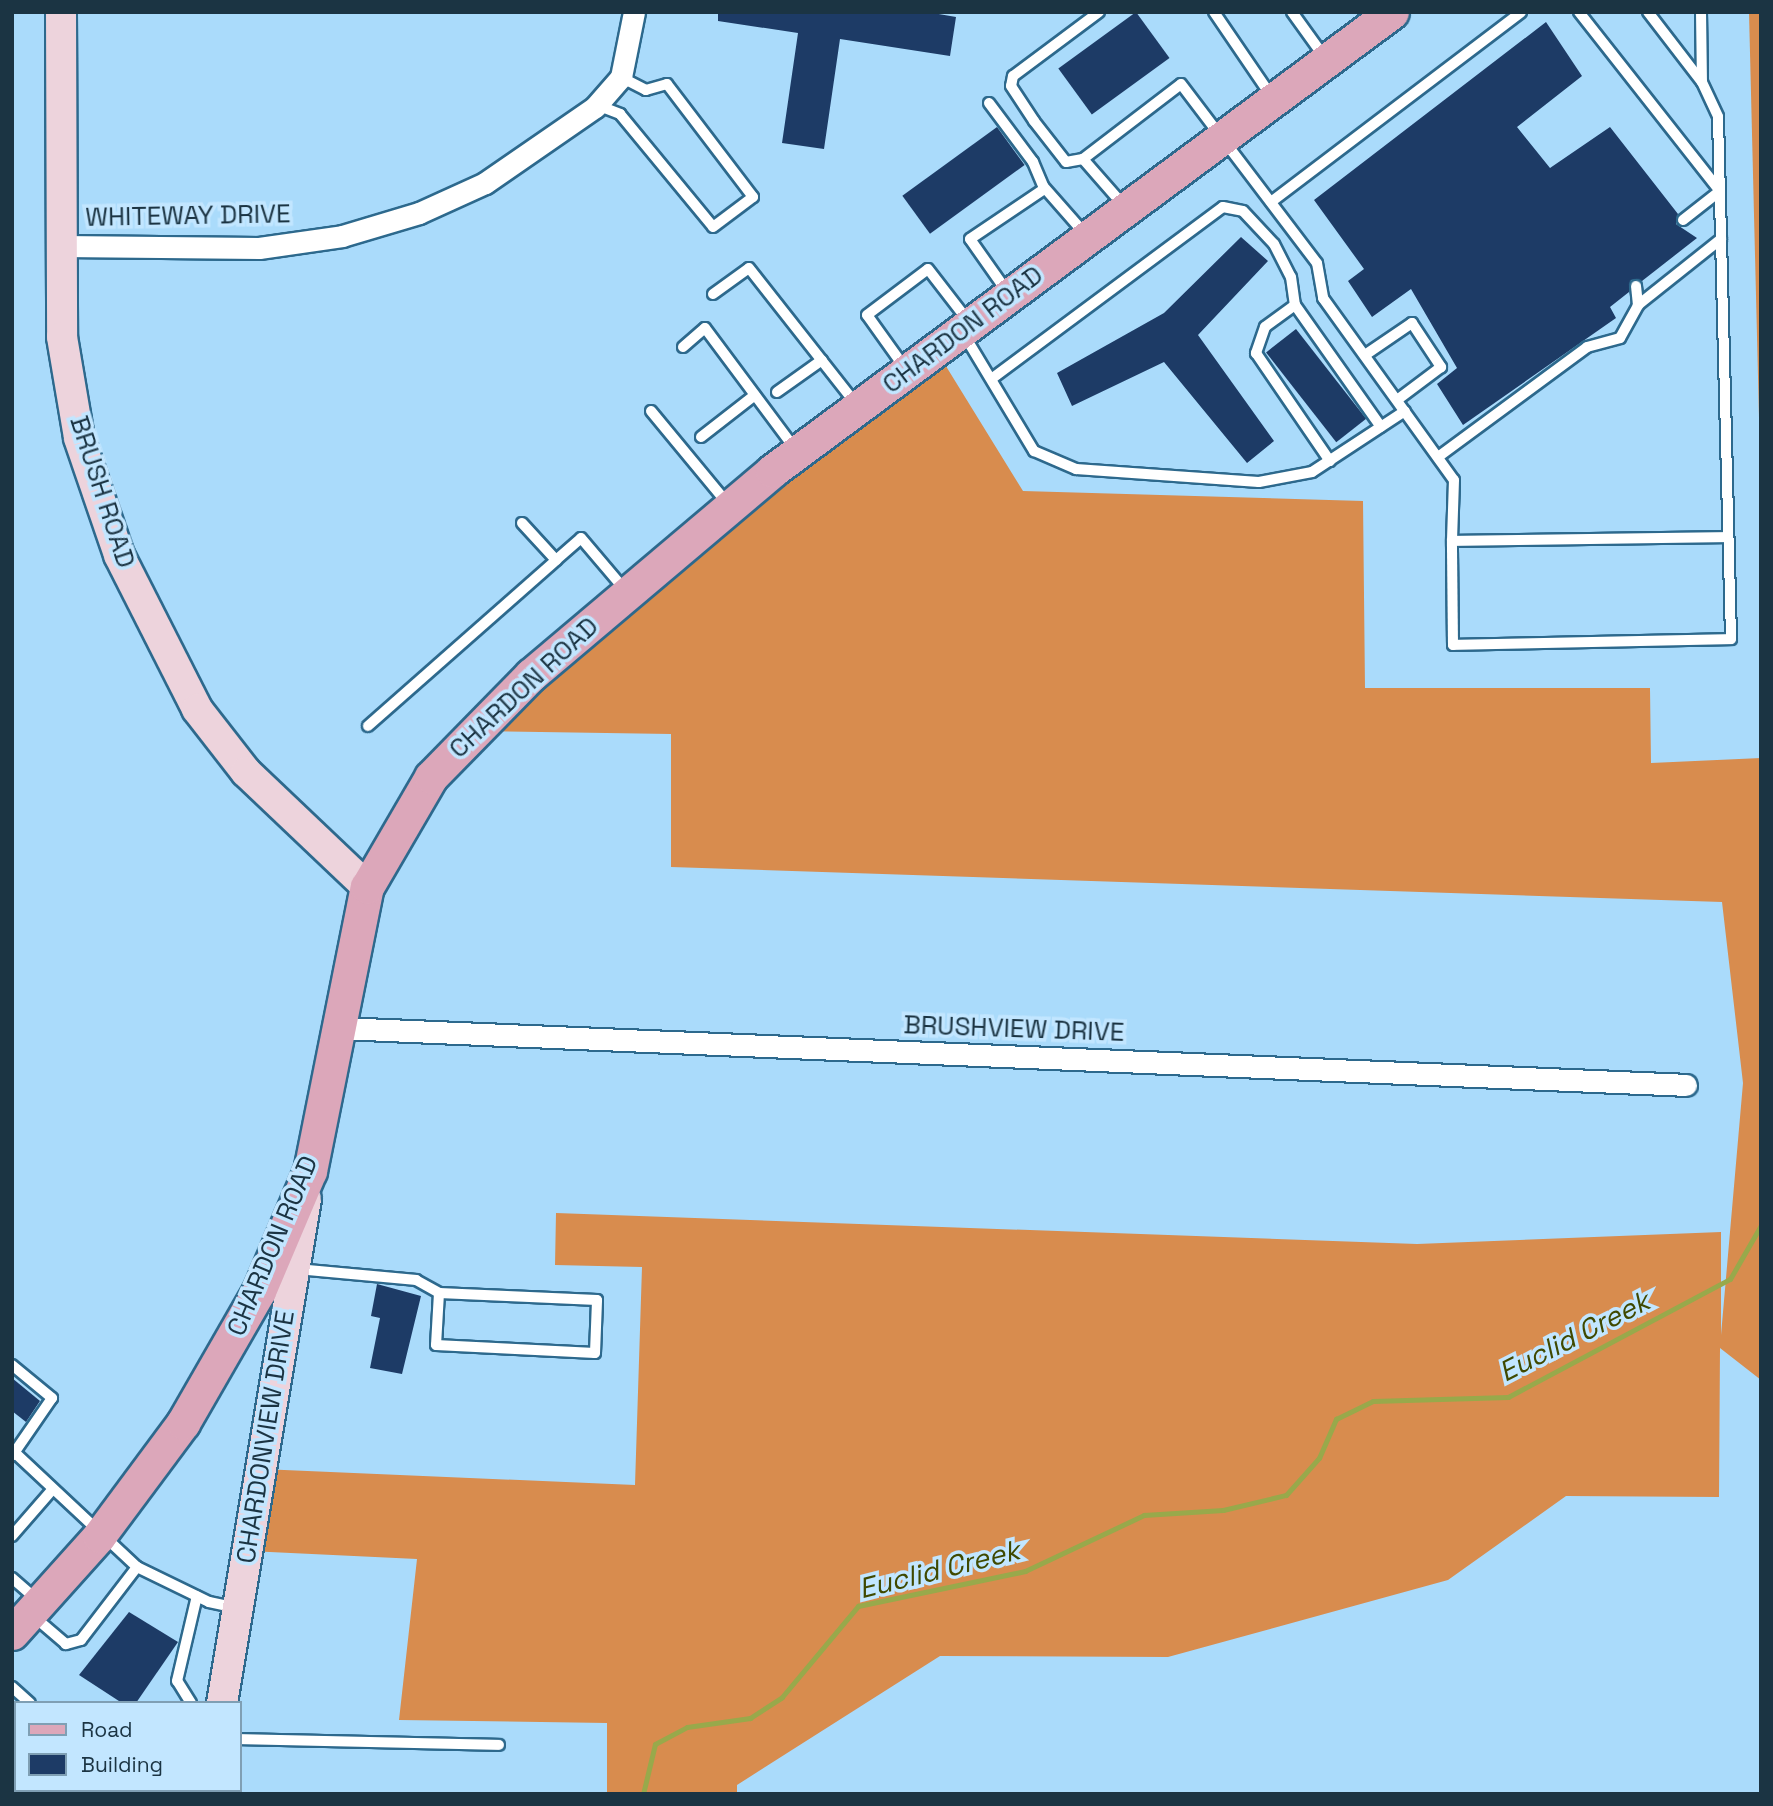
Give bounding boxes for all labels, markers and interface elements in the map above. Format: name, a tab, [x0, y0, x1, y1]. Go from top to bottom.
street label: WHITEWAY DRIVE	[85, 199, 291, 233]
street label: CHARDON ROAD	[877, 260, 1049, 400]
street label: BRUSH ROAD	[63, 412, 141, 572]
street label: CHARDON ROAD	[443, 611, 605, 765]
street label: BRUSHVIEW DRIVE	[903, 1010, 1125, 1048]
street label: CHARDON ROAD	[221, 1151, 325, 1341]
water label: Euclid Creek	[1493, 1284, 1655, 1388]
street label: CHARDONVIEW DRIVE	[231, 1308, 301, 1566]
water label: Euclid Creek	[855, 1533, 1023, 1605]
legend	[14, 1701, 242, 1792]
text: Road	[81, 1716, 133, 1743]
text: Building	[81, 1751, 163, 1778]

